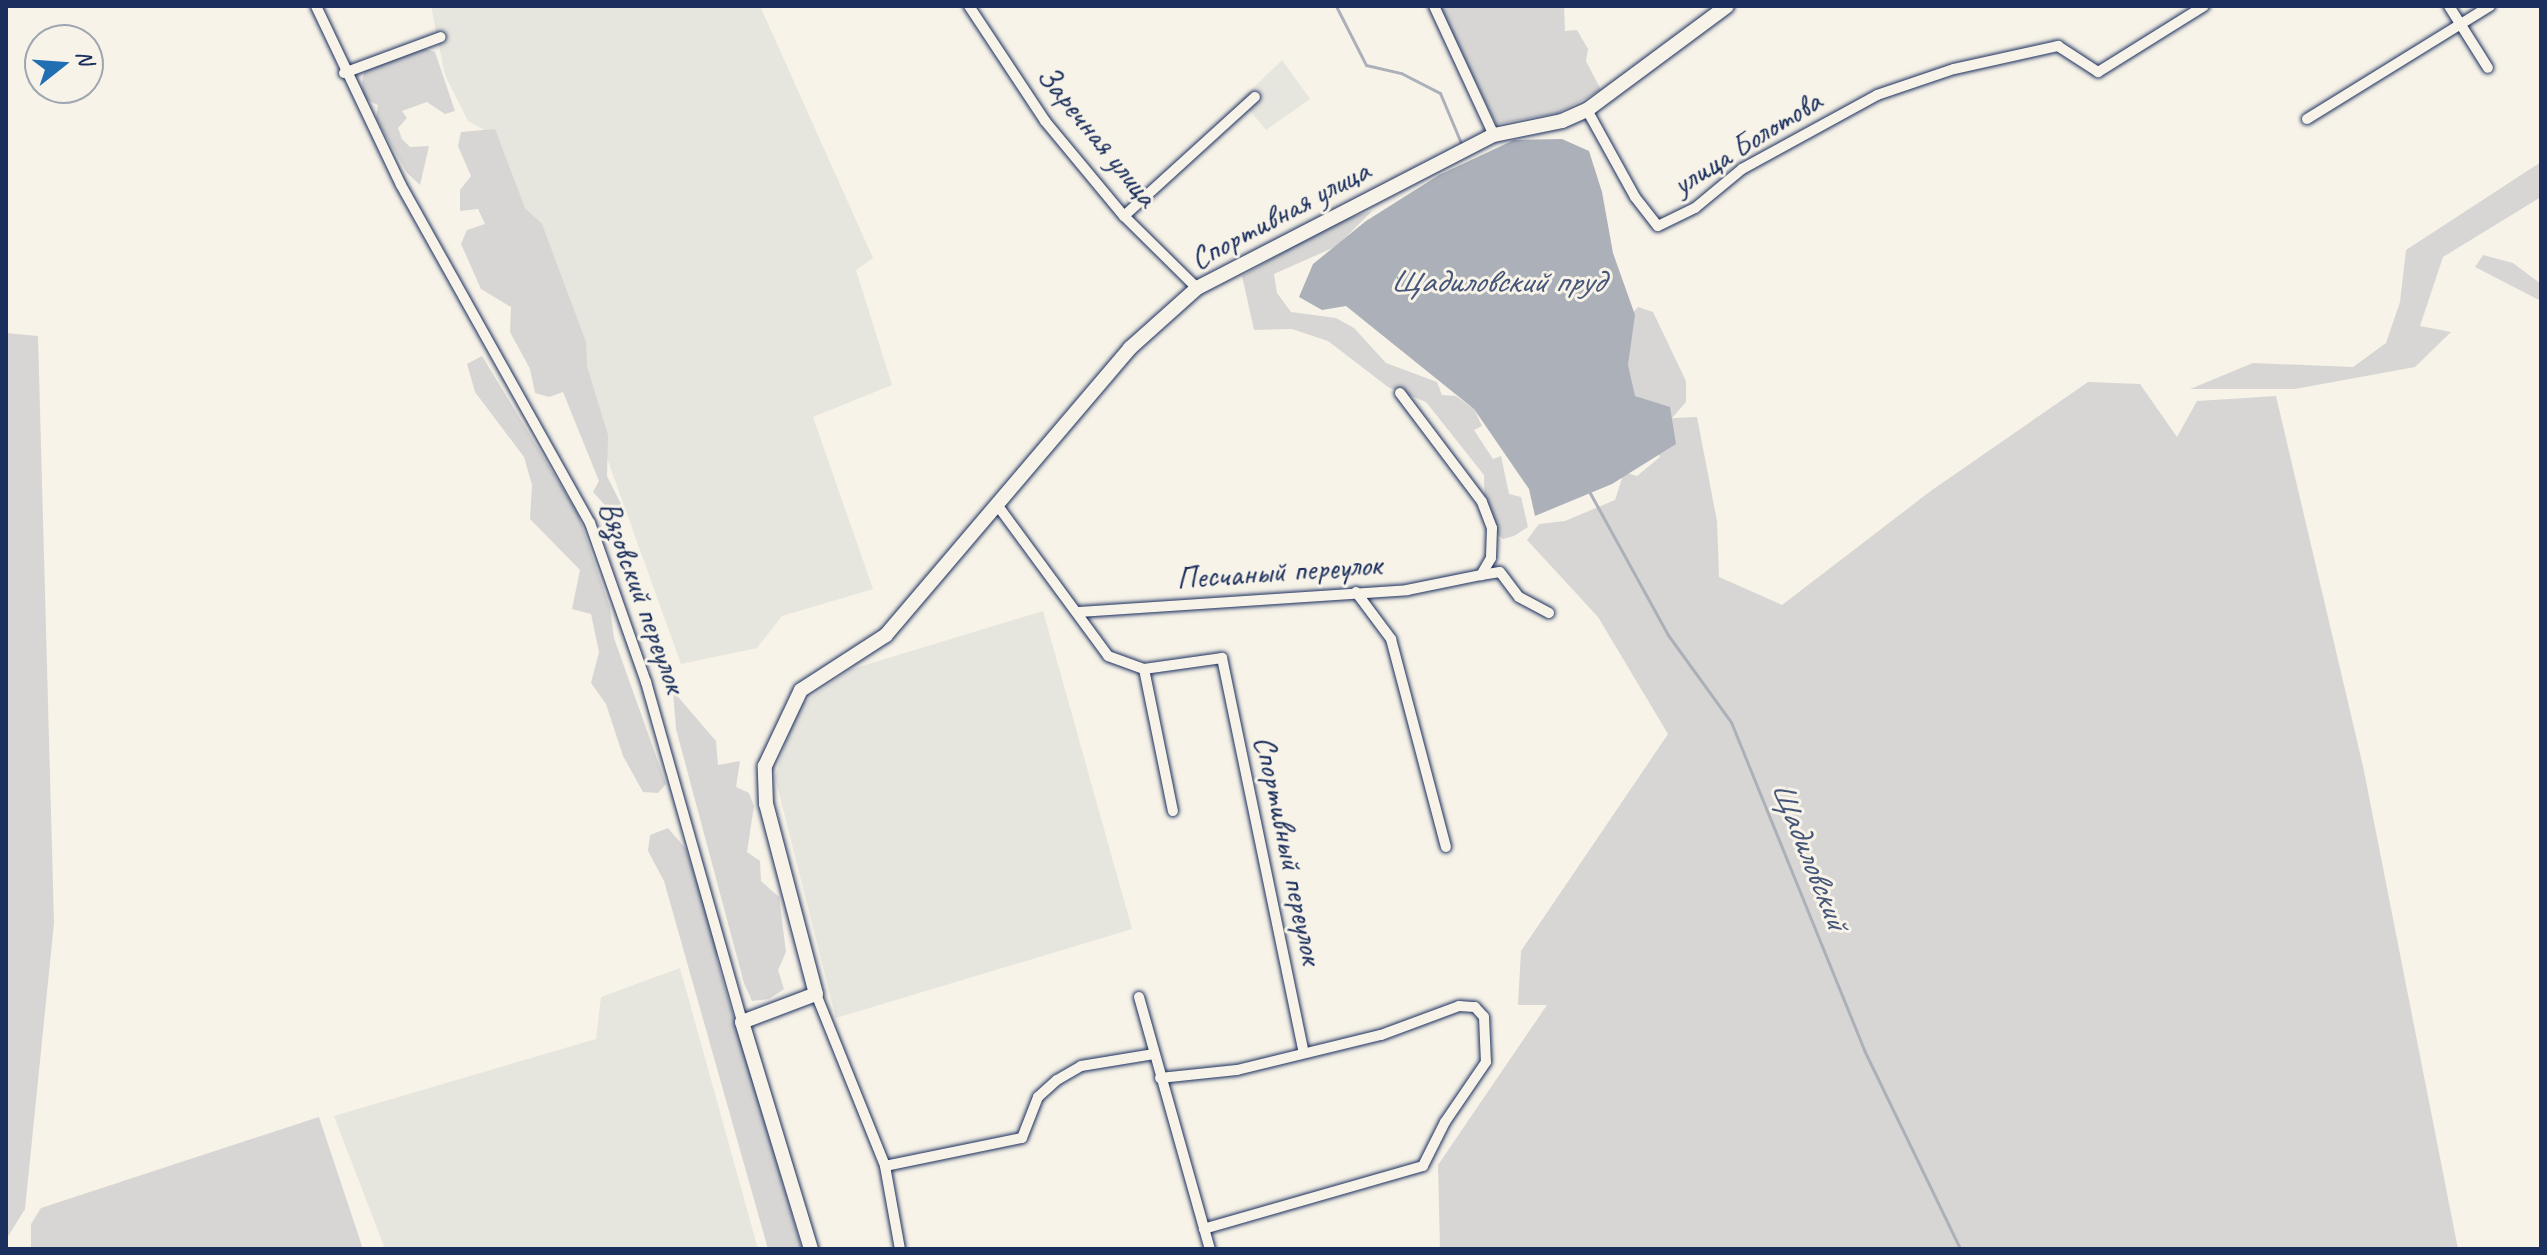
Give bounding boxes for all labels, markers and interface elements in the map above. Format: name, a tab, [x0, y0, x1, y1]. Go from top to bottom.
north arrow	[24, 24, 104, 104]
text: N	[70, 47, 100, 68]
street label: Заречная улица	[1028, 57, 1166, 215]
street label: улица Болотова	[1663, 81, 1831, 205]
street label: Спортивная улица	[1183, 151, 1377, 279]
water label: Щадиловский пруд	[1391, 261, 1603, 301]
street label: Вязовский переулок	[590, 496, 694, 698]
street label: Песчаный переулок	[1175, 546, 1383, 598]
street label: Спортивный переулок	[1245, 732, 1331, 968]
water label: Щадиловский	[1763, 775, 1859, 935]

